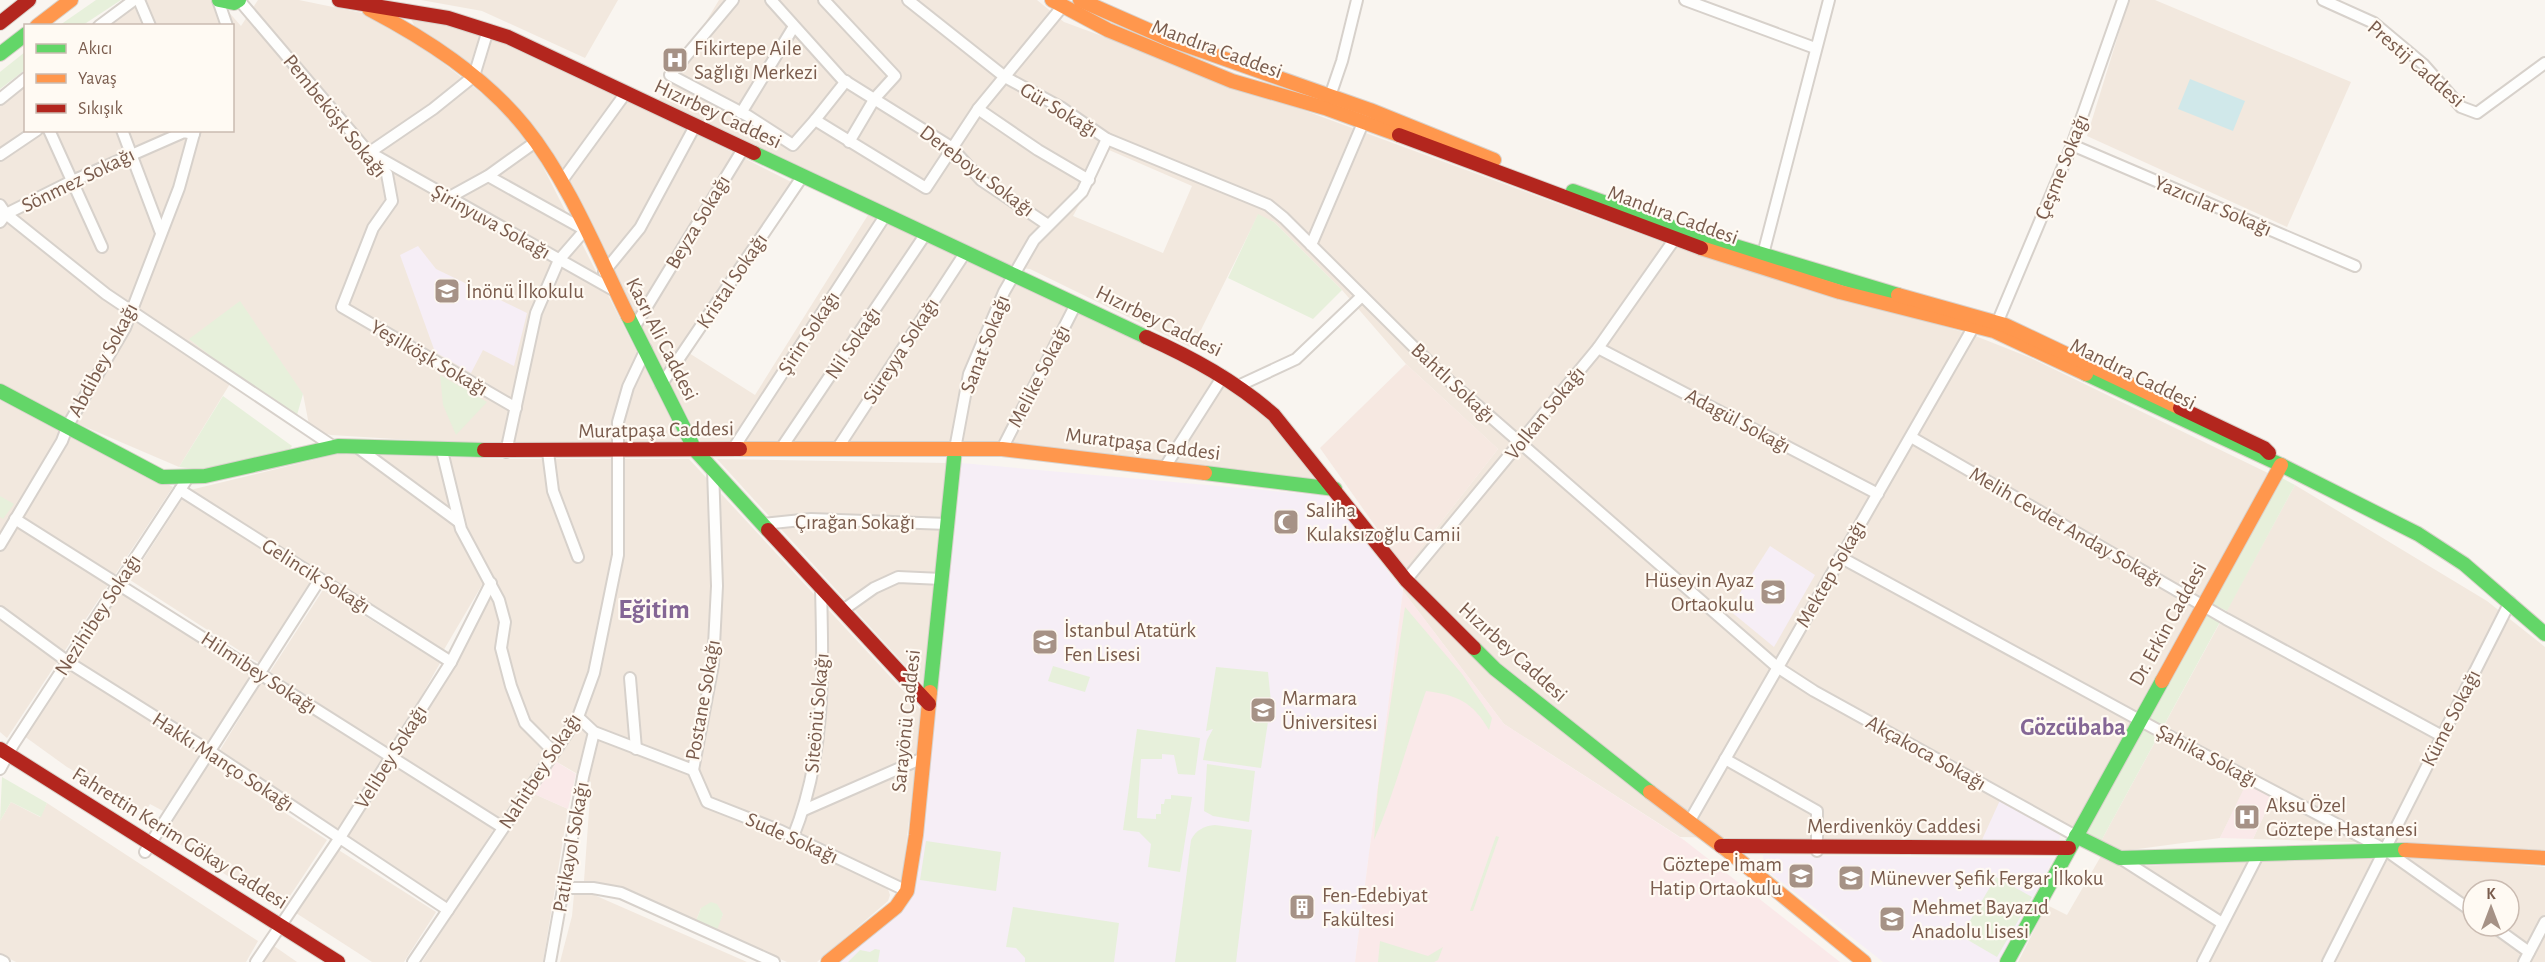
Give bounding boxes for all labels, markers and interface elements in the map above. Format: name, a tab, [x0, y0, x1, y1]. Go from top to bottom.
street label: Mandıra Caddesi	[1149, 16, 1285, 82]
street label: Prestij Caddesi	[2364, 17, 2468, 111]
legend	[24, 24, 234, 132]
place label: Fikirtepe Aile Sağlığı Merkezi	[694, 38, 818, 83]
text: Akıcı	[78, 40, 112, 58]
hospital icon: Fikirtepe Aile Sağlığı Merkezi	[660, 45, 690, 75]
street label: Pembeköşk Sokağı	[279, 51, 391, 181]
text: Yavaş	[78, 70, 117, 88]
street label: Hızırbey Caddesi	[651, 75, 785, 153]
street label: Gür Sokağı	[1016, 79, 1102, 141]
text: Sıkışık	[78, 100, 123, 118]
street label: Çeşme Sokağı	[2031, 111, 2093, 223]
street label: Dereboyu Sokağı	[916, 121, 1038, 221]
street label: Sönmez Sokağı	[18, 144, 138, 216]
street label: Beyza Sokağı	[662, 171, 734, 273]
street label: Yazıcılar Sokağı	[2151, 172, 2275, 240]
street label: Şirinyuva Sokağı	[428, 181, 554, 263]
street label: Mandıra Caddesi	[1605, 182, 1741, 248]
street label: Kristal Sokağı	[693, 230, 771, 332]
street label: Kasrı Ali Caddesi	[622, 274, 702, 404]
school or university icon: İnönü İlkokulu	[432, 276, 462, 306]
place label: İnönü İlkokulu	[466, 280, 584, 302]
street label: Hızırbey Caddesi	[1092, 281, 1226, 361]
street label: Şirin Sokağı	[774, 287, 844, 379]
street label: Sanat Sokağı	[957, 292, 1013, 396]
street label: Süreyya Sokağı	[859, 294, 943, 408]
street label: Abdibey Sokağı	[64, 300, 142, 420]
street label: Nil Sokağı	[821, 303, 885, 383]
street label: Yeşilköşk Sokağı	[367, 316, 491, 400]
street label: Melike Sokağı	[1004, 321, 1074, 431]
street label: Mandıra Caddesi	[2067, 334, 2199, 414]
street label: Bahtlı Sokağı	[1407, 339, 1499, 427]
street label: Volkan Sokağı	[1501, 362, 1589, 464]
street label: Adagül Sokağı	[1682, 385, 1794, 457]
street label: Muratpaşa Caddesi	[578, 418, 734, 442]
street label: Muratpaşa Caddesi	[1064, 424, 1222, 464]
street label: Melih Cevdet Anday Sokağı	[1966, 463, 2166, 591]
place label: Saliha Kulaksızoğlu Camii	[1306, 500, 1461, 545]
mosque icon: Saliha Kulaksızoğlu Camii	[1271, 507, 1301, 537]
street label: Çırağan Sokağı	[795, 512, 915, 533]
street label: Mektep Sokağı	[1792, 517, 1870, 631]
street label: Gelincik Sokağı	[258, 534, 374, 618]
street label: Nezihibey Sokağı	[51, 550, 145, 680]
street label: Dr. Erkin Caddesi	[2126, 559, 2210, 689]
place label: Hüseyin Ayaz Ortaokulu	[1645, 570, 1754, 615]
school or university icon: Hüseyin Ayaz Ortaokulu	[1758, 577, 1788, 607]
district label: Eğitim	[618, 596, 690, 623]
street label: Hızırbey Caddesi	[1455, 598, 1571, 706]
place label: İstanbul Atatürk Fen Lisesi	[1064, 619, 1196, 665]
school or university icon: İstanbul Atatürk Fen Lisesi	[1030, 627, 1060, 657]
street label: Hilmibey Sokağı	[197, 628, 321, 718]
street label: Postane Sokağı	[682, 638, 724, 762]
street label: Sarayönü Caddesi	[888, 648, 924, 794]
street label: Siteönü Sokağı	[801, 652, 833, 774]
street label: Küme Sokağı	[2418, 666, 2484, 770]
place label: Marmara Üniversitesi	[1282, 688, 1377, 733]
school or university icon: Marmara Üniversitesi	[1248, 695, 1278, 725]
street label: Velibey Sokağı	[351, 702, 431, 812]
street label: Hakkı Manço Sokağı	[149, 709, 297, 815]
street label: Nahitbey Sokağı	[495, 709, 585, 833]
street label: Akçakoca Sokağı	[1863, 711, 1989, 795]
district label: Gözcübaba	[2020, 716, 2126, 740]
street label: Şahika Sokağı	[2153, 721, 2261, 791]
street label: Fahrettin Kerim Gökay Caddesi	[69, 763, 291, 913]
street label: Patikayol Sokağı	[549, 780, 593, 914]
place label: Aksu Özel Göztepe Hastanesi	[2266, 794, 2418, 840]
hospital icon: Aksu Özel Göztepe Hastanesi	[2232, 802, 2262, 832]
street label: Sude Sokağı	[743, 808, 841, 868]
street label: Merdivenköy Caddesi	[1807, 816, 1981, 837]
place label: Göztepe İmam Hatip Ortaokulu	[1649, 853, 1782, 899]
school or university icon: Göztepe İmam Hatip Ortaokulu	[1786, 861, 1816, 891]
school or university icon: Münevver Şefik Fergar İlkoku	[1836, 863, 1866, 893]
place label: Münevver Şefik Fergar İlkoku	[1870, 867, 2104, 889]
north arrow	[2461, 878, 2521, 938]
place label: Fen-Edebiyat Fakültesi	[1322, 885, 1428, 930]
text: K	[2486, 886, 2496, 902]
building icon: Fen-Edebiyat Fakültesi	[1287, 892, 1317, 922]
place label: Mehmet Bayazıd Anadolu Lisesi	[1912, 897, 2049, 942]
school or university icon: Mehmet Bayazıd Anadolu Lisesi	[1877, 904, 1907, 934]

